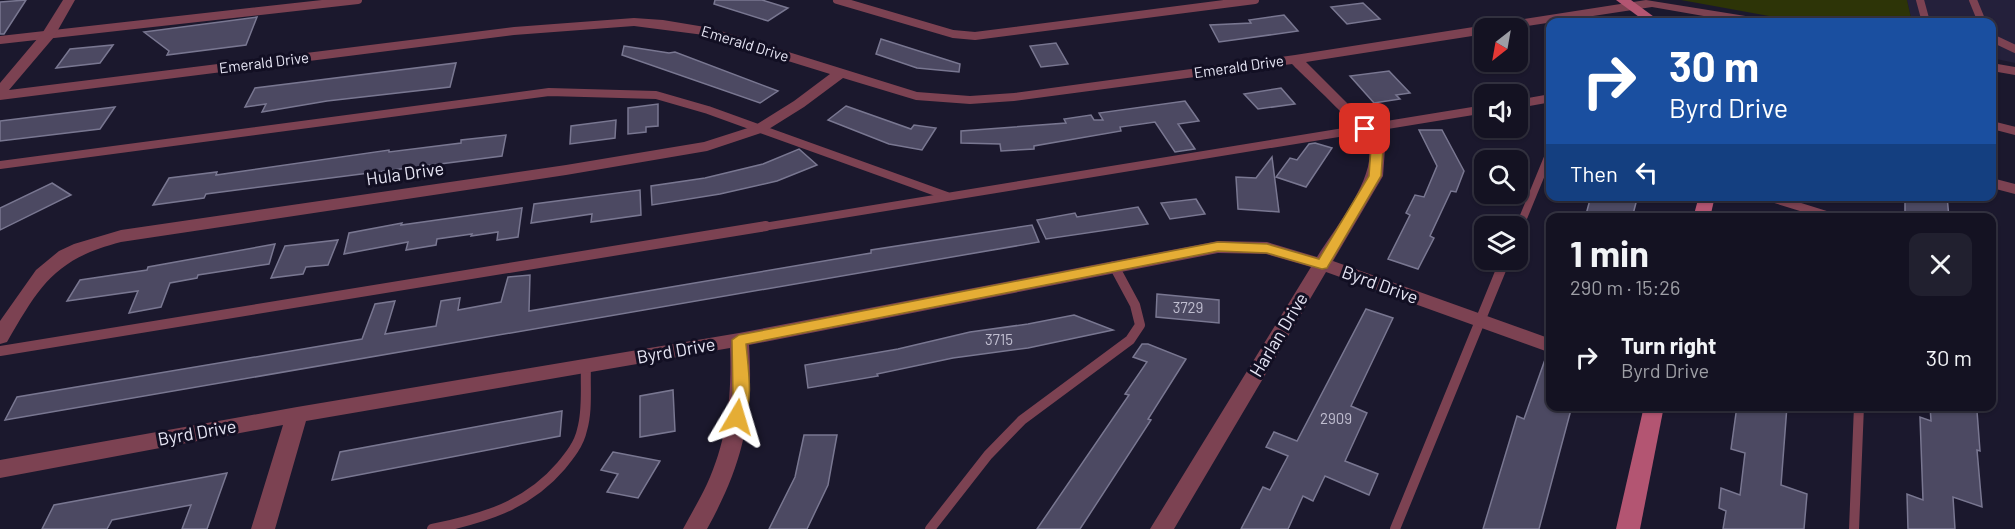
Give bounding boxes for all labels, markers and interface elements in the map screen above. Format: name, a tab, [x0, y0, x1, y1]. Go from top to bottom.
north arrow	[1474, 18, 1528, 72]
map controls	[1474, 18, 1528, 270]
street label: Emerald Drive	[699, 21, 791, 65]
text: 30 m	[1669, 40, 1759, 90]
icon: right	[1570, 42, 1648, 120]
street label: Emerald Drive	[218, 48, 310, 76]
street label: Emerald Drive	[1193, 51, 1285, 81]
button: sound	[1474, 84, 1528, 138]
text: Byrd Drive	[1669, 91, 1788, 123]
pin	[1339, 103, 1390, 154]
icon: arrive	[1348, 112, 1381, 145]
button: search	[1474, 150, 1528, 204]
icon: left	[1630, 156, 1663, 189]
street label: Hula Drive	[364, 157, 445, 189]
text: Then	[1570, 160, 1618, 186]
button: layers	[1474, 216, 1528, 270]
text: 1 min	[1570, 231, 1649, 274]
button: close	[1909, 233, 1972, 296]
street label: Byrd Drive	[1339, 260, 1421, 308]
text: 290 m · 15:26	[1570, 275, 1680, 299]
street label: Harlan Drive	[1244, 288, 1312, 381]
house number: 3729	[1173, 298, 1203, 316]
house number: 3715	[985, 330, 1013, 348]
street label: Byrd Drive	[635, 332, 717, 368]
text: Turn right	[1621, 332, 1716, 358]
icon: right	[1570, 341, 1603, 374]
text: 30 m	[1926, 344, 1972, 370]
text: Byrd Drive	[1621, 358, 1709, 382]
position arrow	[705, 385, 769, 449]
house number: 2909	[1320, 409, 1352, 427]
street label: Byrd Drive	[156, 414, 238, 450]

